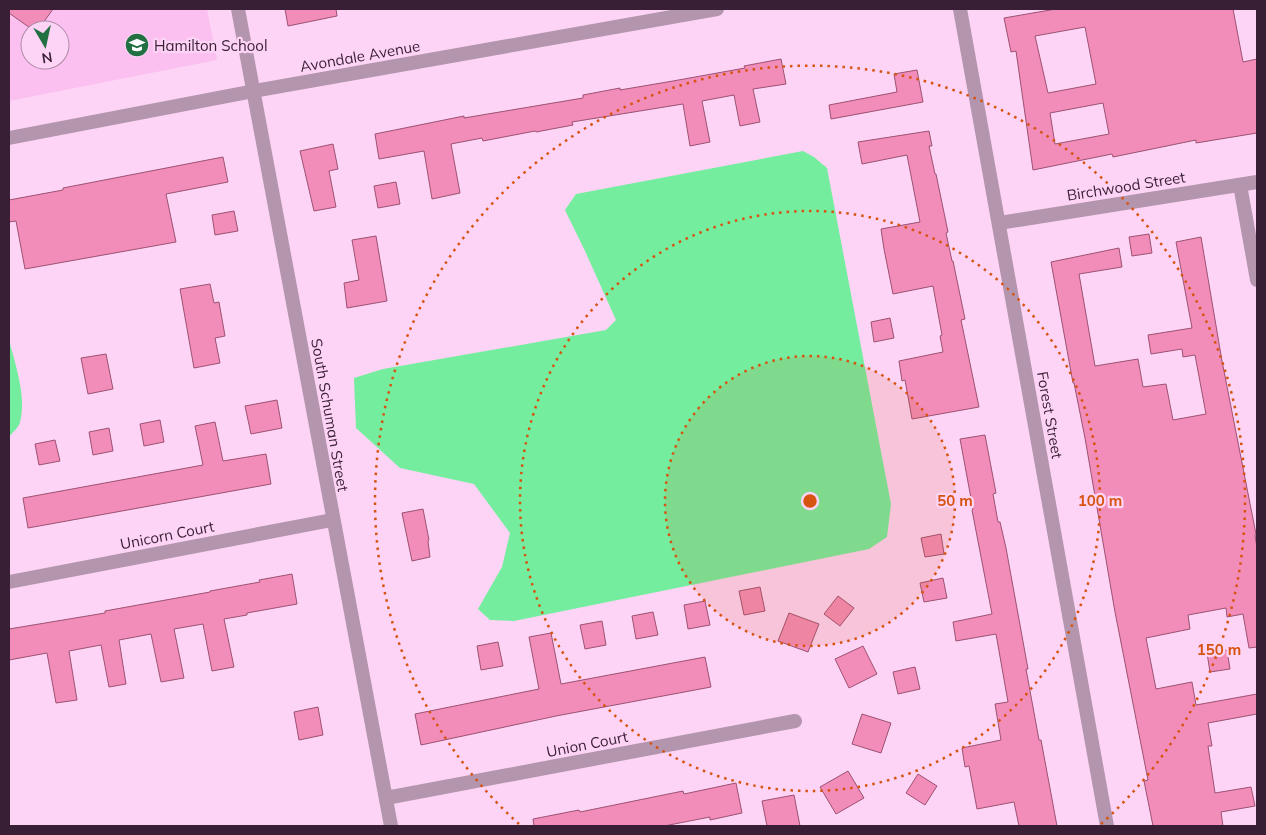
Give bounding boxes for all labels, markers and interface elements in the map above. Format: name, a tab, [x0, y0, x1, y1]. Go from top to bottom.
north arrow	[20, 20, 70, 70]
school or university icon: Hamilton School	[124, 32, 150, 58]
place label: Hamilton School	[154, 36, 268, 55]
street label: Avondale Avenue	[298, 36, 422, 76]
text: N	[40, 48, 54, 68]
street label: Birchwood Street	[1065, 167, 1187, 205]
street label: South Schuman Street	[307, 337, 353, 493]
street label: Forest Street	[1033, 370, 1067, 460]
text: 50 m	[937, 491, 973, 510]
text: 100 m	[1078, 491, 1122, 510]
centre of rings	[801, 492, 819, 510]
street label: Unicorn Court	[118, 517, 216, 553]
text: 150 m	[1197, 640, 1241, 659]
street label: Union Court	[545, 727, 629, 761]

